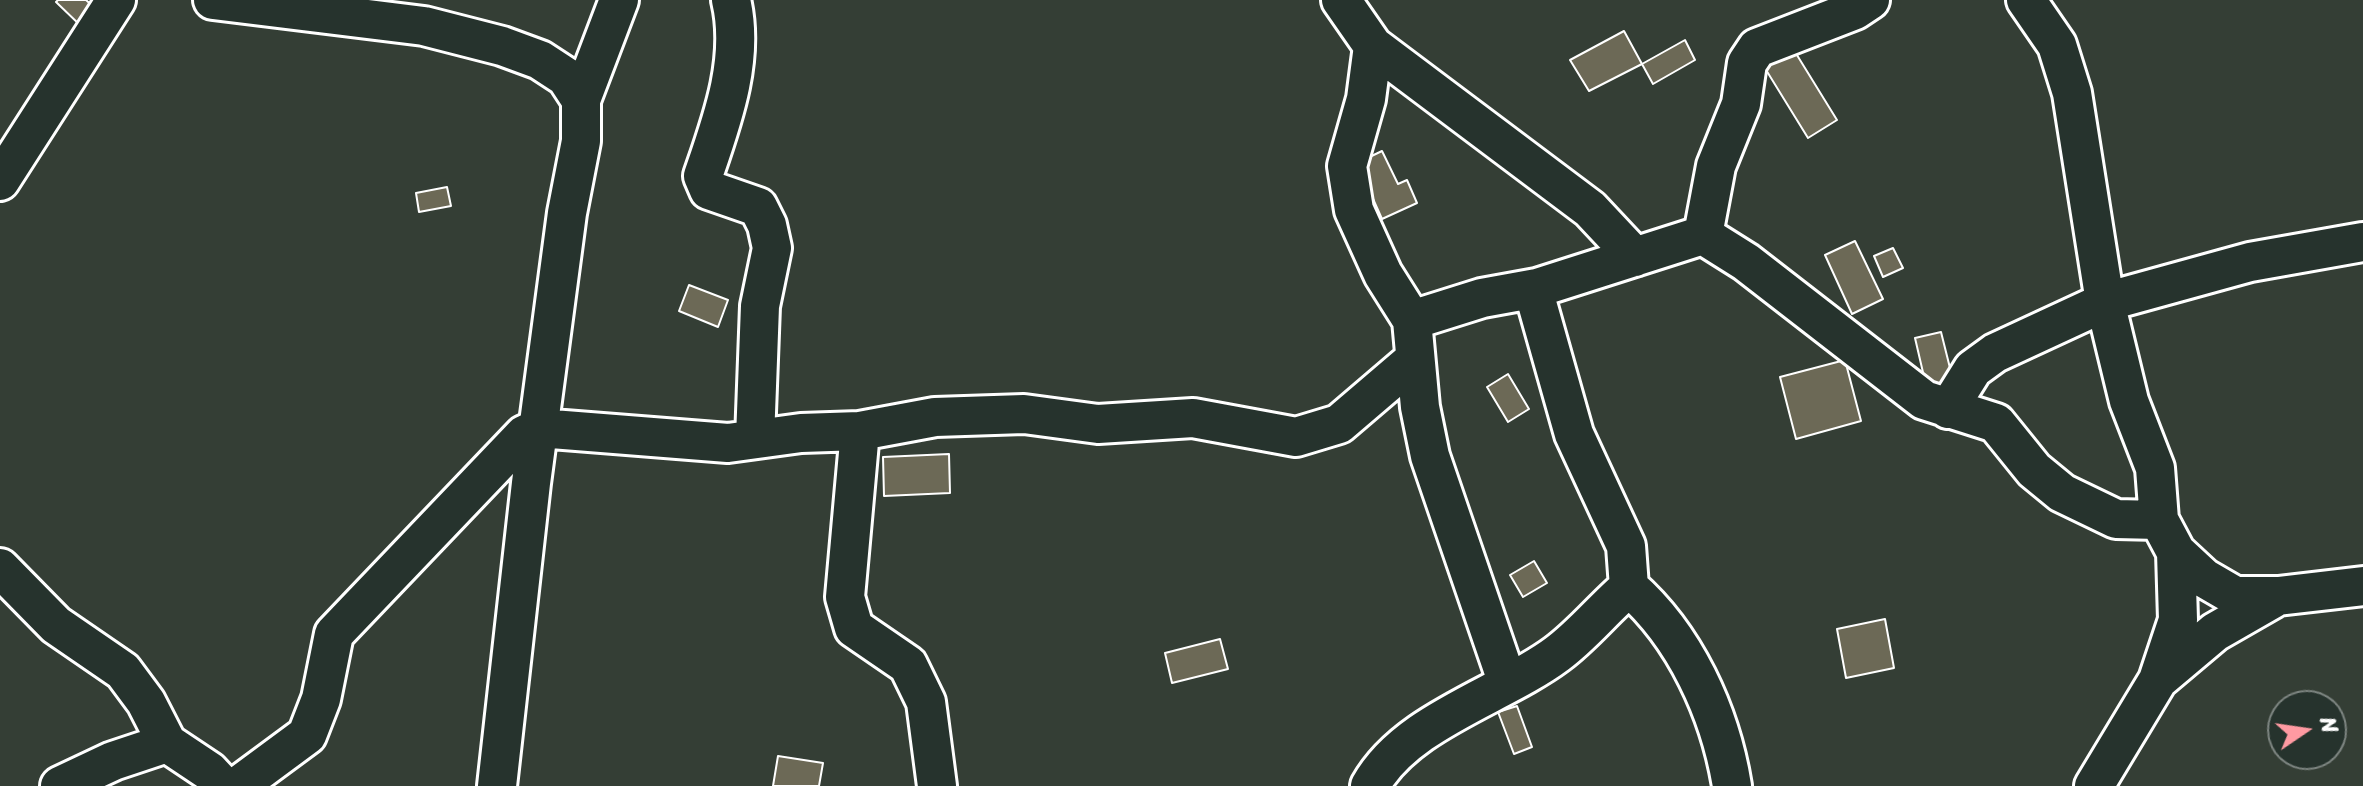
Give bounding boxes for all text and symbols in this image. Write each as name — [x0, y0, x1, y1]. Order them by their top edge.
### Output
north arrow — [2267, 690, 2347, 770]
text: N — [2308, 713, 2350, 737]

